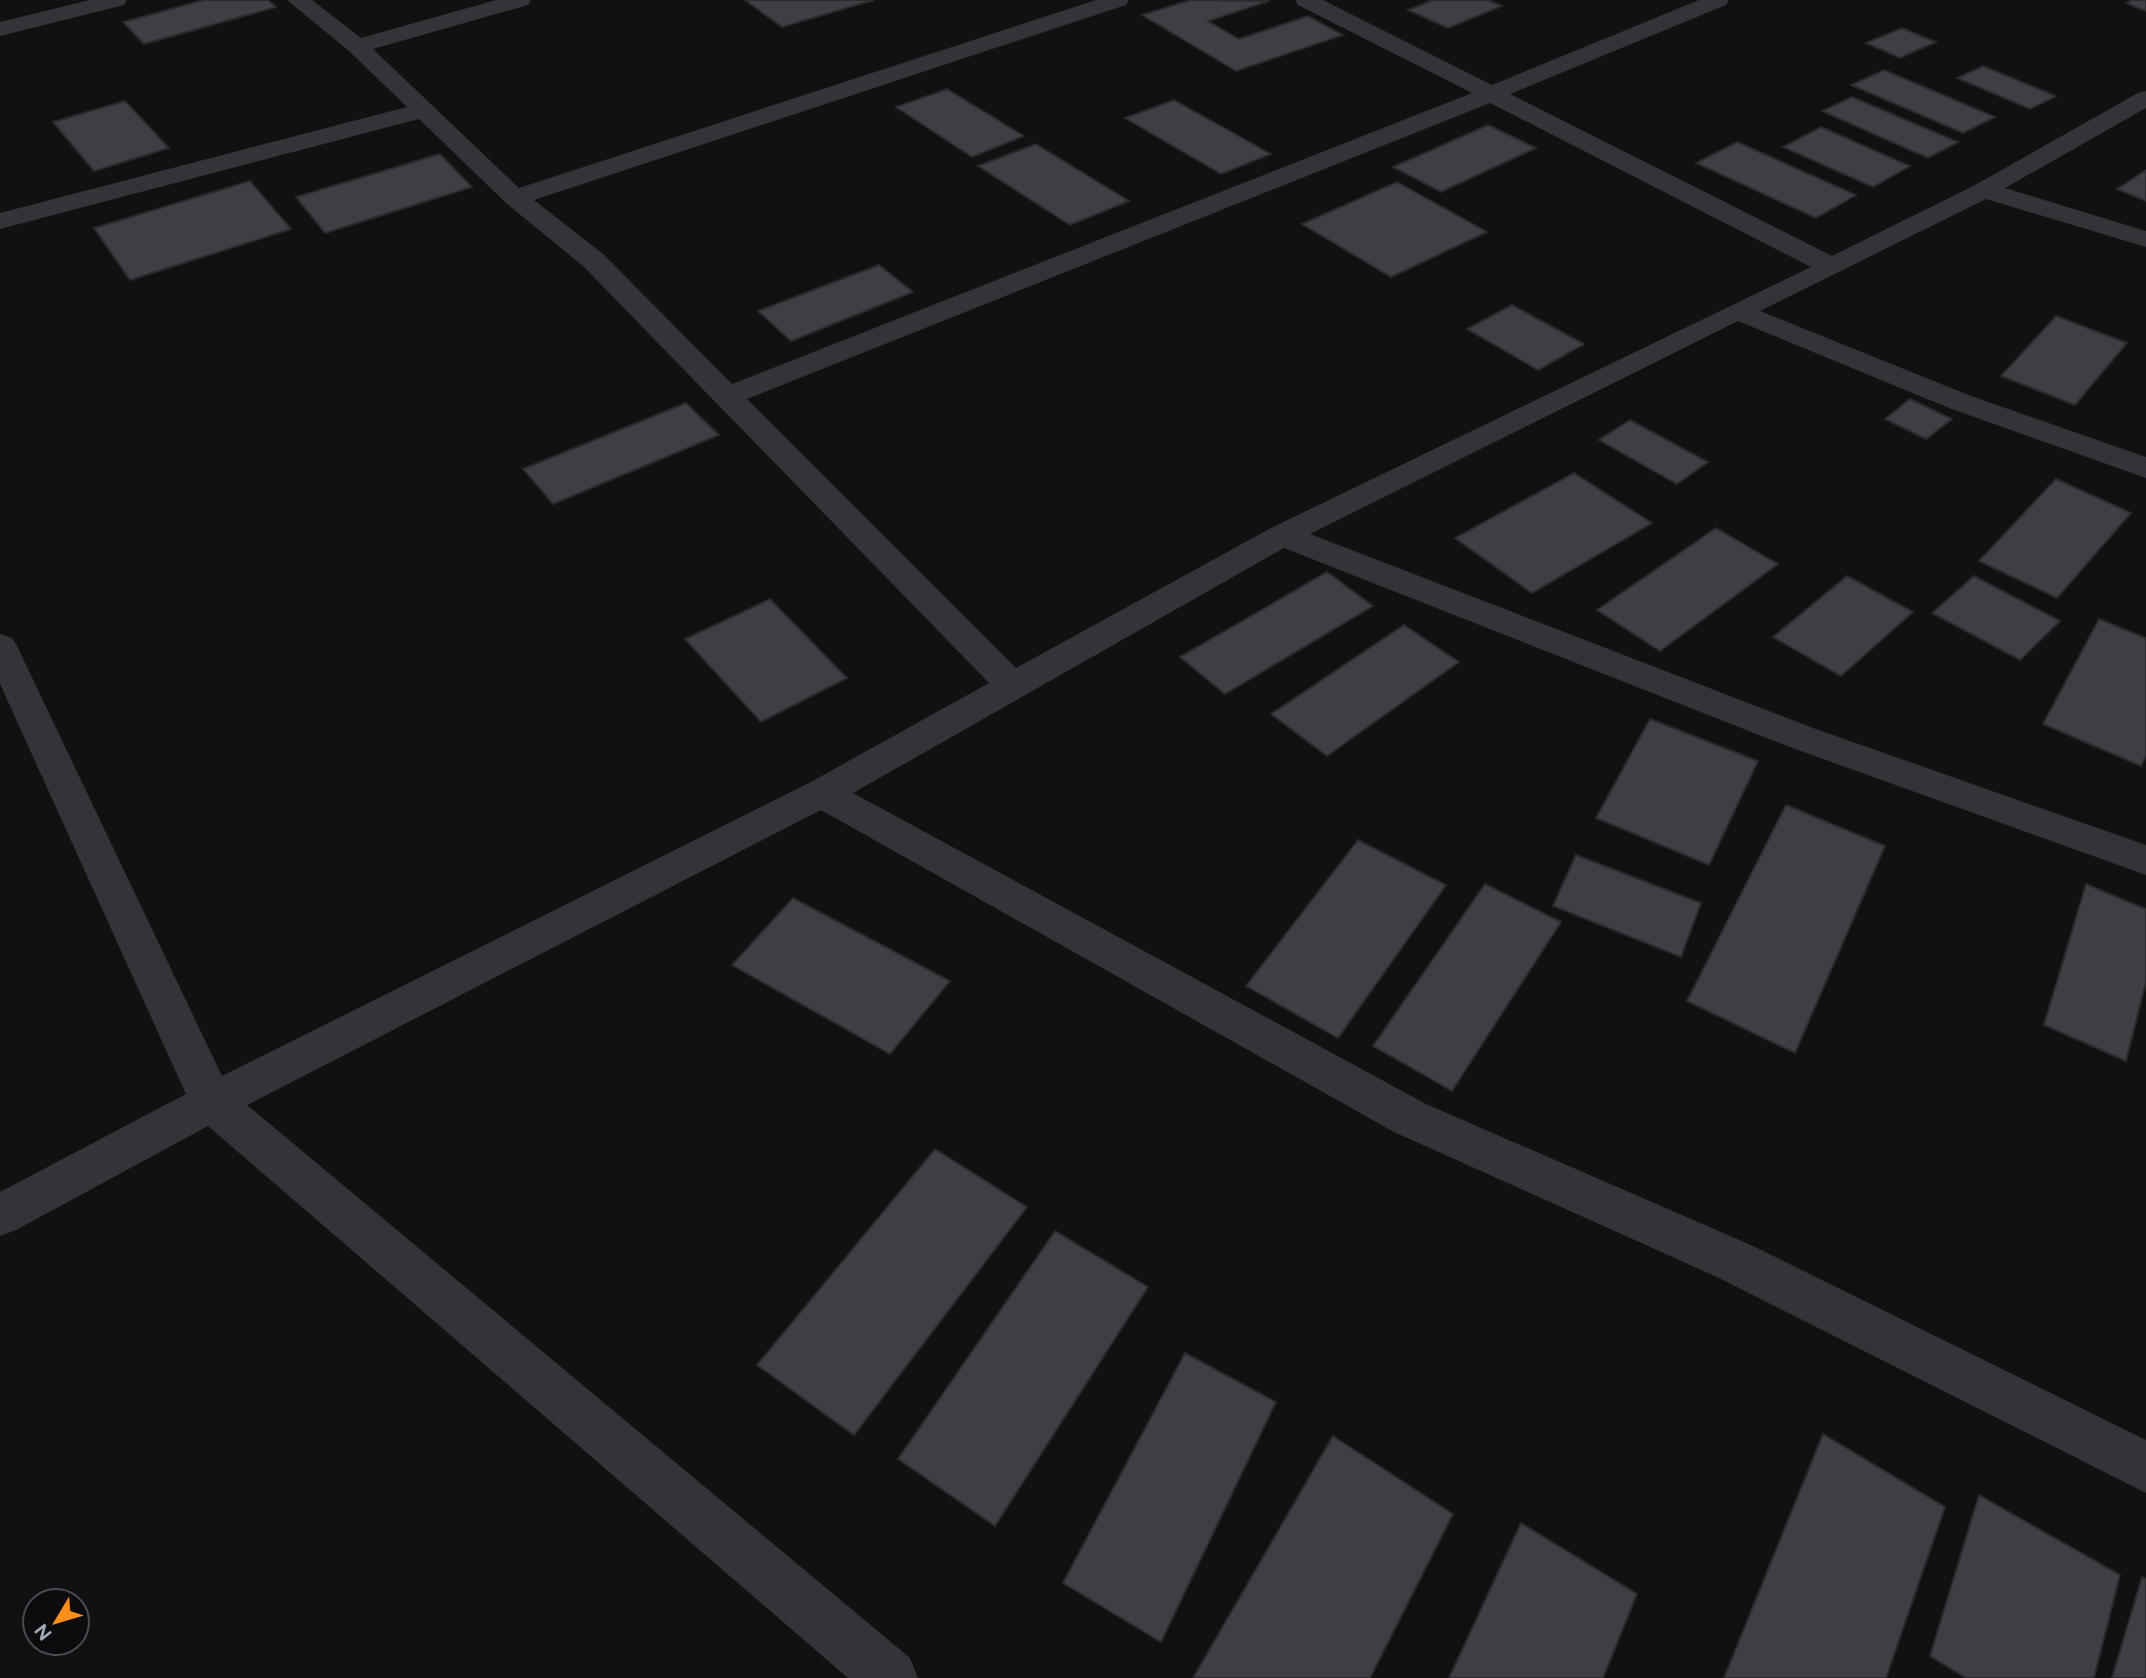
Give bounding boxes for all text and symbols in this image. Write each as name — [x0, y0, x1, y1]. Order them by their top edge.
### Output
north arrow — [21, 1587, 91, 1657]
text: N — [29, 1619, 57, 1645]

